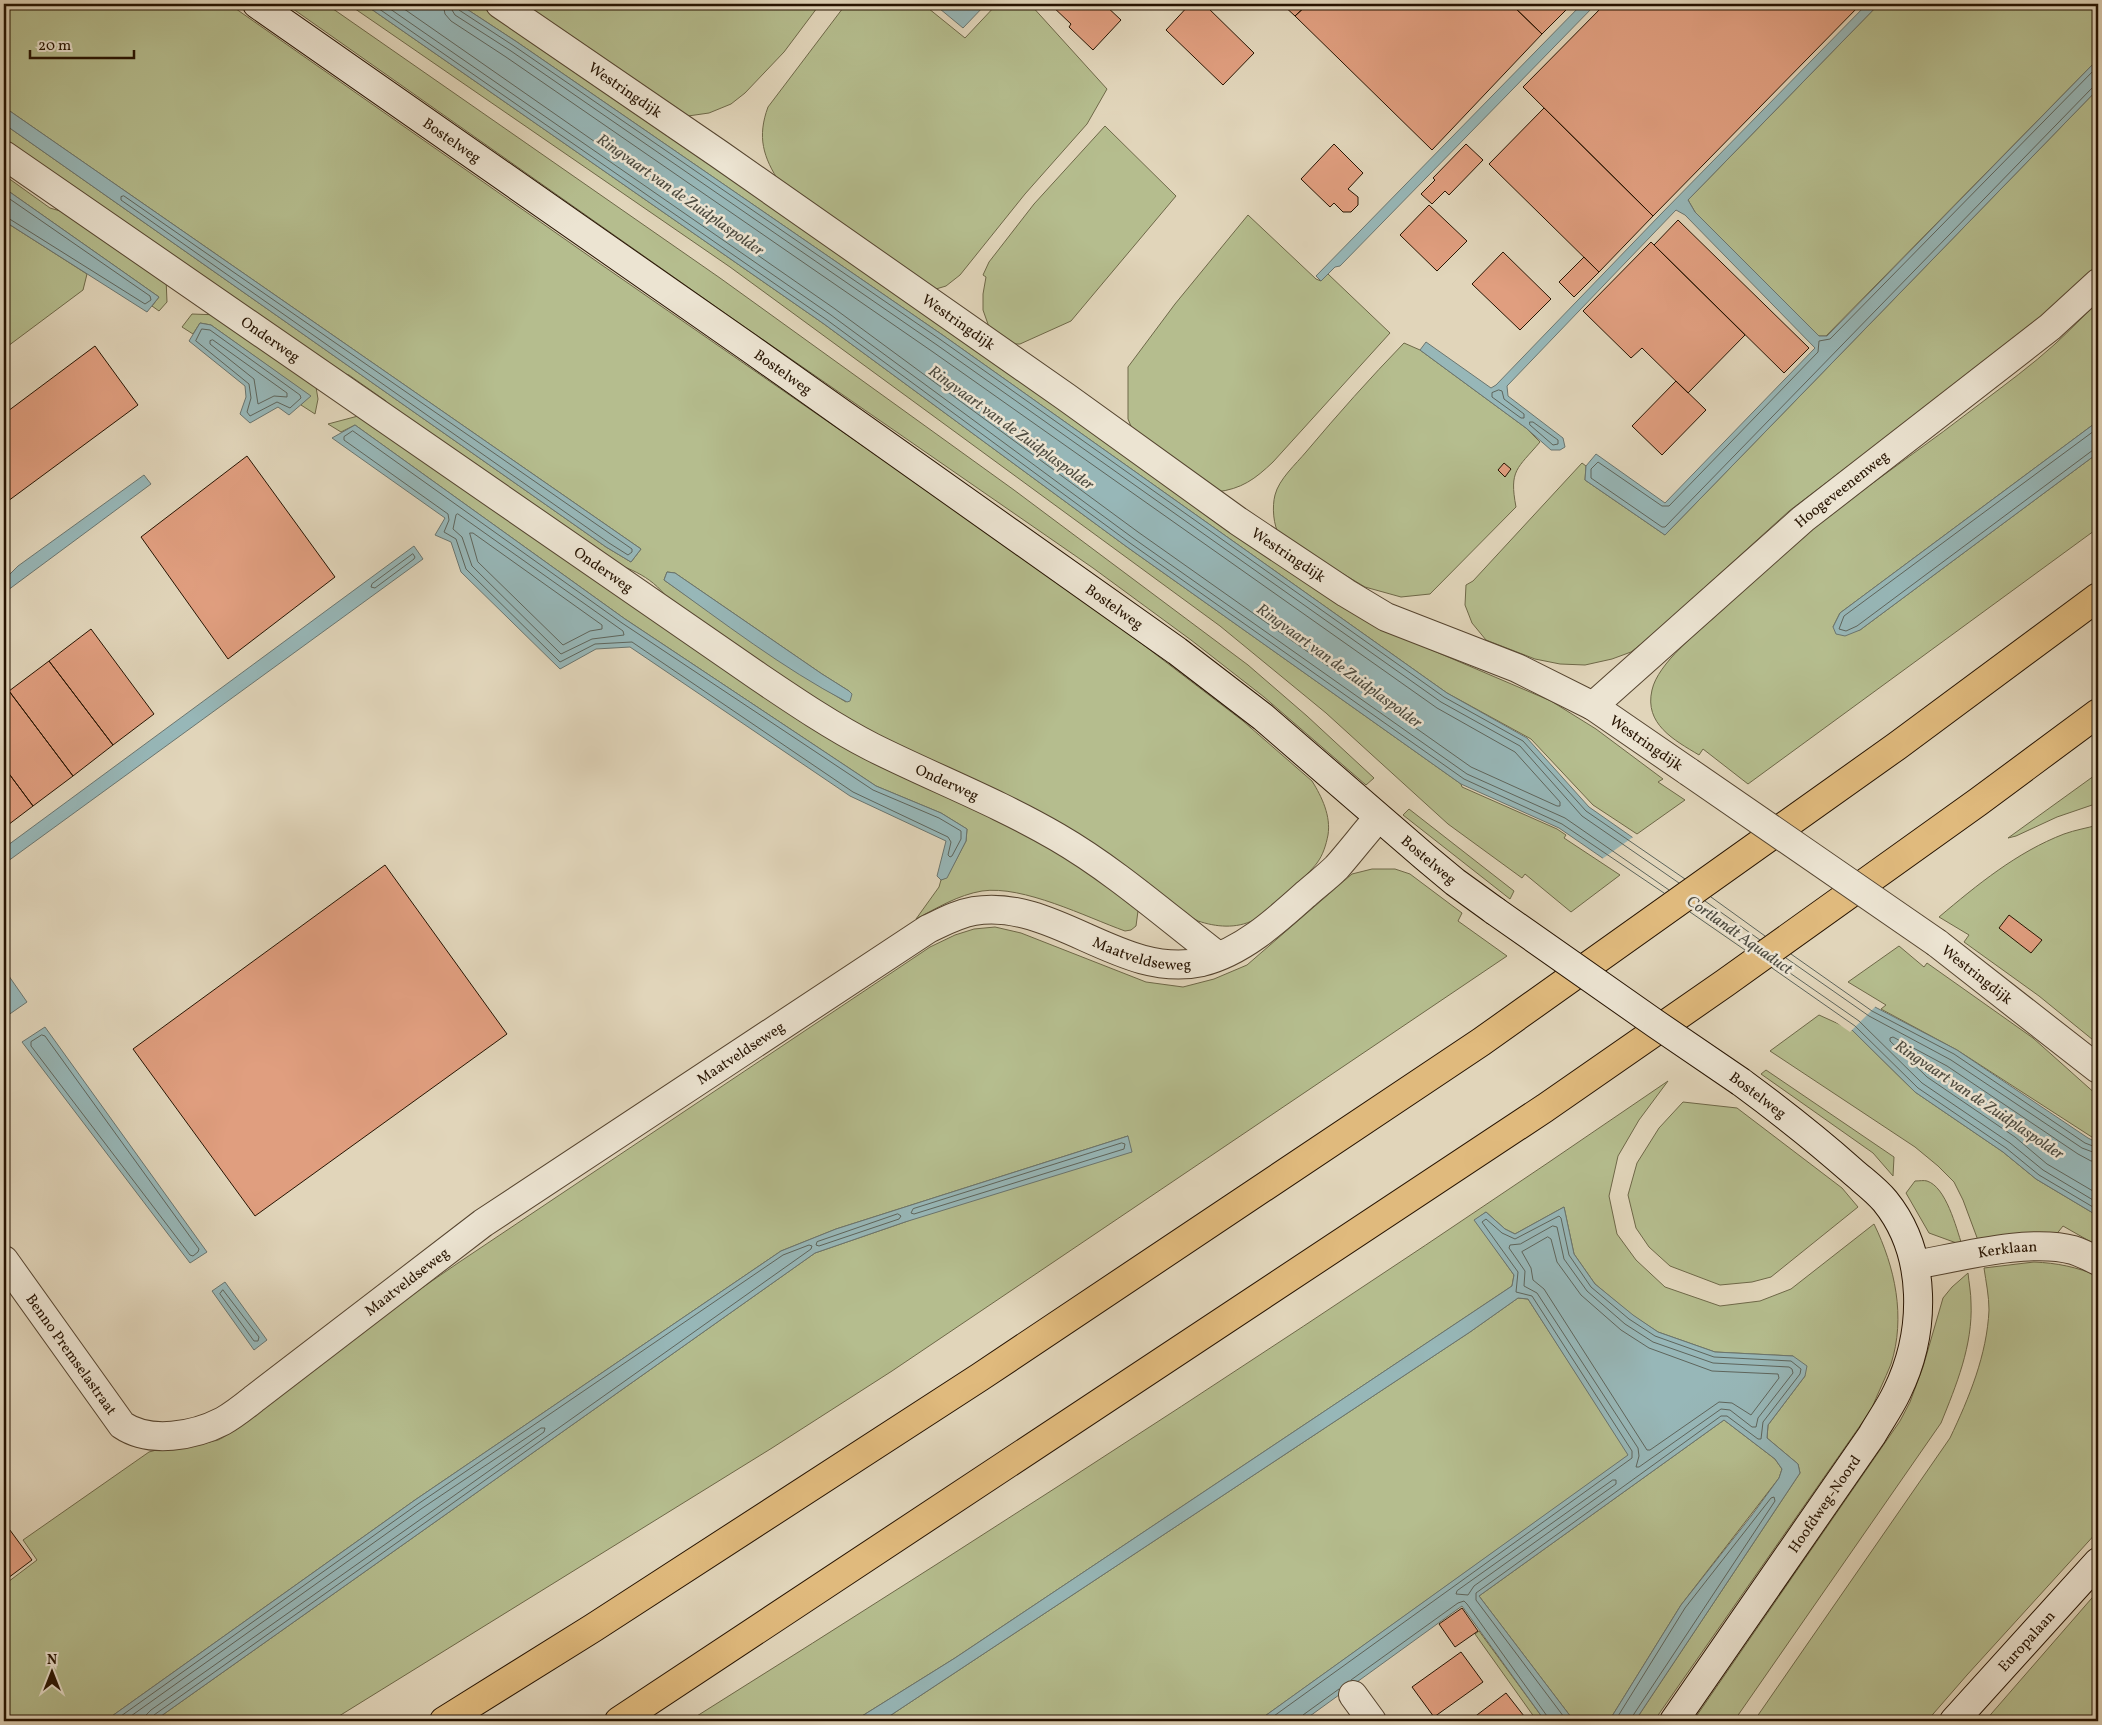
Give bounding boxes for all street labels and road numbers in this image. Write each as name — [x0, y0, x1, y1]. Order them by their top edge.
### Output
street label: Westringdijk — [583, 58, 666, 124]
street label: Bostelweg — [418, 114, 485, 169]
street label: Westringdijk — [917, 290, 999, 356]
street label: Onderweg — [236, 312, 304, 369]
street label: Bostelweg — [749, 345, 816, 401]
street label: Hoogeveenenweg — [1791, 447, 1894, 534]
street label: Westringdijk — [1246, 524, 1329, 588]
street label: Onderweg — [569, 543, 637, 599]
street label: Bostelweg — [1080, 580, 1147, 636]
street label: Westringdijk — [1604, 711, 1687, 777]
street label: Onderweg — [911, 760, 982, 808]
street label: Bostelweg — [1395, 831, 1460, 891]
street label: Maatveldseweg — [1089, 933, 1192, 977]
street label: Westringdijk — [1936, 941, 2016, 1010]
street label: Maatveldseweg — [693, 1017, 790, 1091]
street label: Bostelweg — [1724, 1068, 1790, 1125]
street label: Kerklaan — [1976, 1237, 2038, 1265]
street label: Maatveldseweg — [361, 1243, 455, 1322]
street label: Benno Premselastraat — [20, 1290, 121, 1420]
street label: Hoofdweg-Noord — [1784, 1452, 1867, 1558]
street label: Europalaan — [1994, 1607, 2061, 1677]

